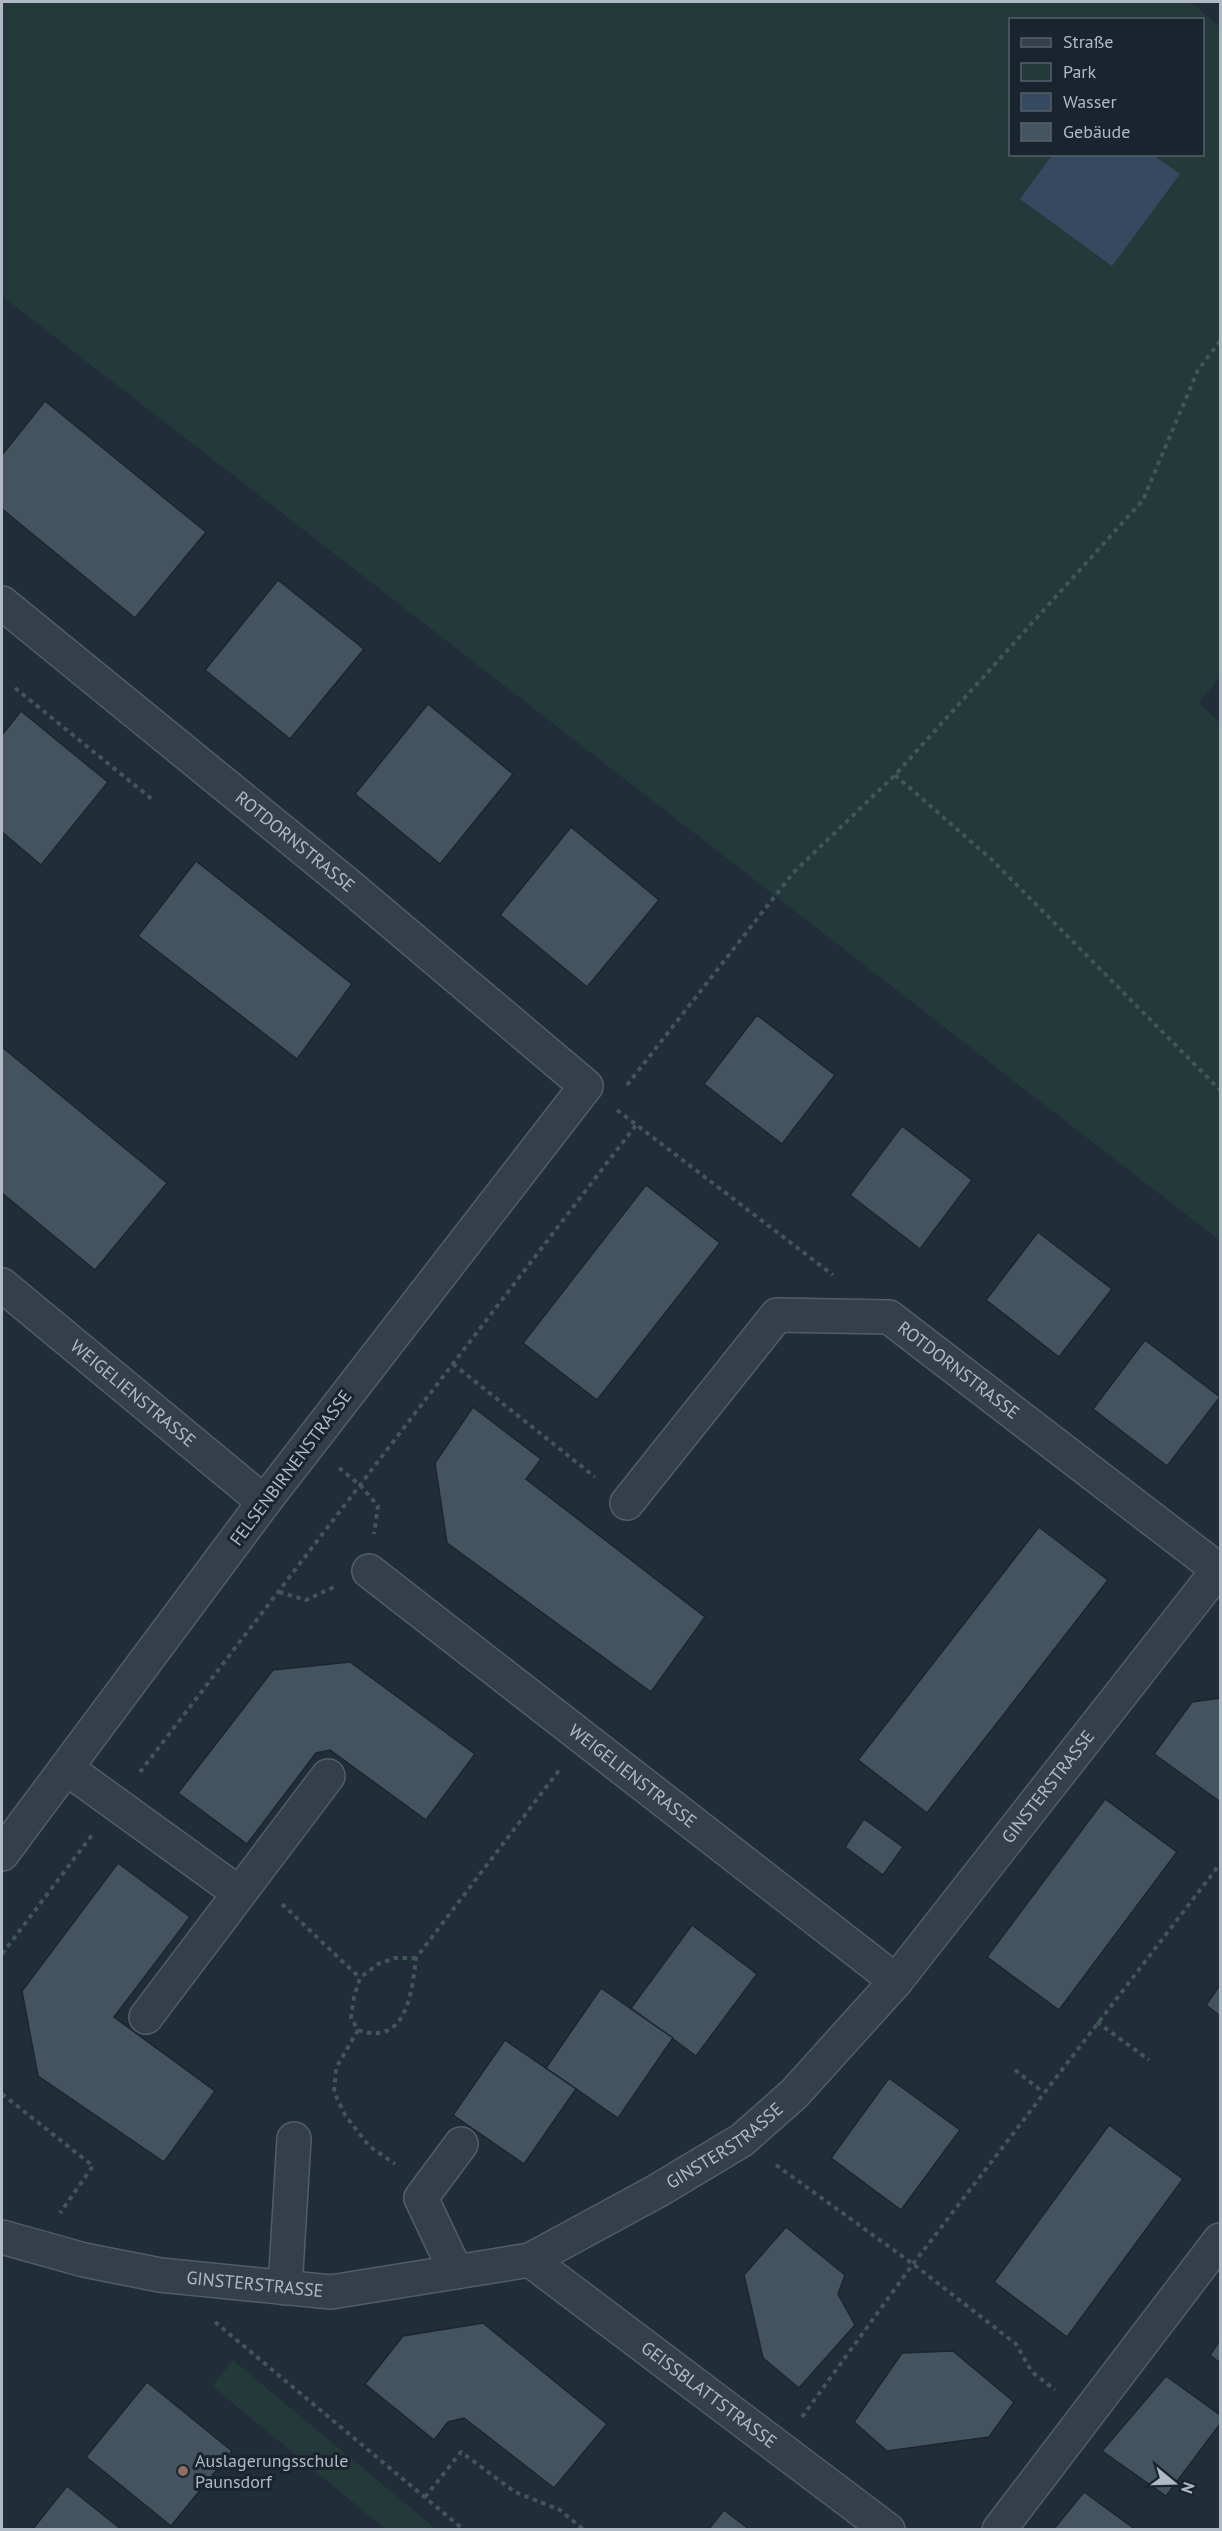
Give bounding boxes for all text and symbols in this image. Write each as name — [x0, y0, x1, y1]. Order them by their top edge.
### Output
legend — [1009, 18, 1204, 156]
text: Straße — [1063, 30, 1114, 53]
text: Park — [1063, 60, 1096, 83]
text: Wasser — [1063, 90, 1117, 113]
text: Gebäude — [1063, 120, 1130, 143]
street label: ROTDORNSTRASSE — [231, 786, 360, 897]
street label: ROTDORNSTRASSE — [893, 1316, 1024, 1424]
street label: WEIGELIENSTRASSE — [66, 1334, 201, 1452]
street label: FELSENBIRNENSTRASSE — [225, 1385, 357, 1550]
street label: WEIGELIENSTRASSE — [564, 1719, 702, 1833]
street label: GINSTERSTRASSE — [996, 1725, 1099, 1848]
street label: GINSTERSTRASSE — [662, 2097, 788, 2194]
street label: GINSTERSTRASSE — [185, 2266, 324, 2302]
street label: GEISSBLATTSTRASSE — [637, 2336, 781, 2453]
place label: Auslagerungsschule Paunsdorf — [195, 2449, 348, 2493]
north arrow — [1144, 2453, 1204, 2513]
marker: Auslagerungsschule Paunsdorf — [176, 2464, 190, 2478]
text: N — [1177, 2480, 1199, 2496]

